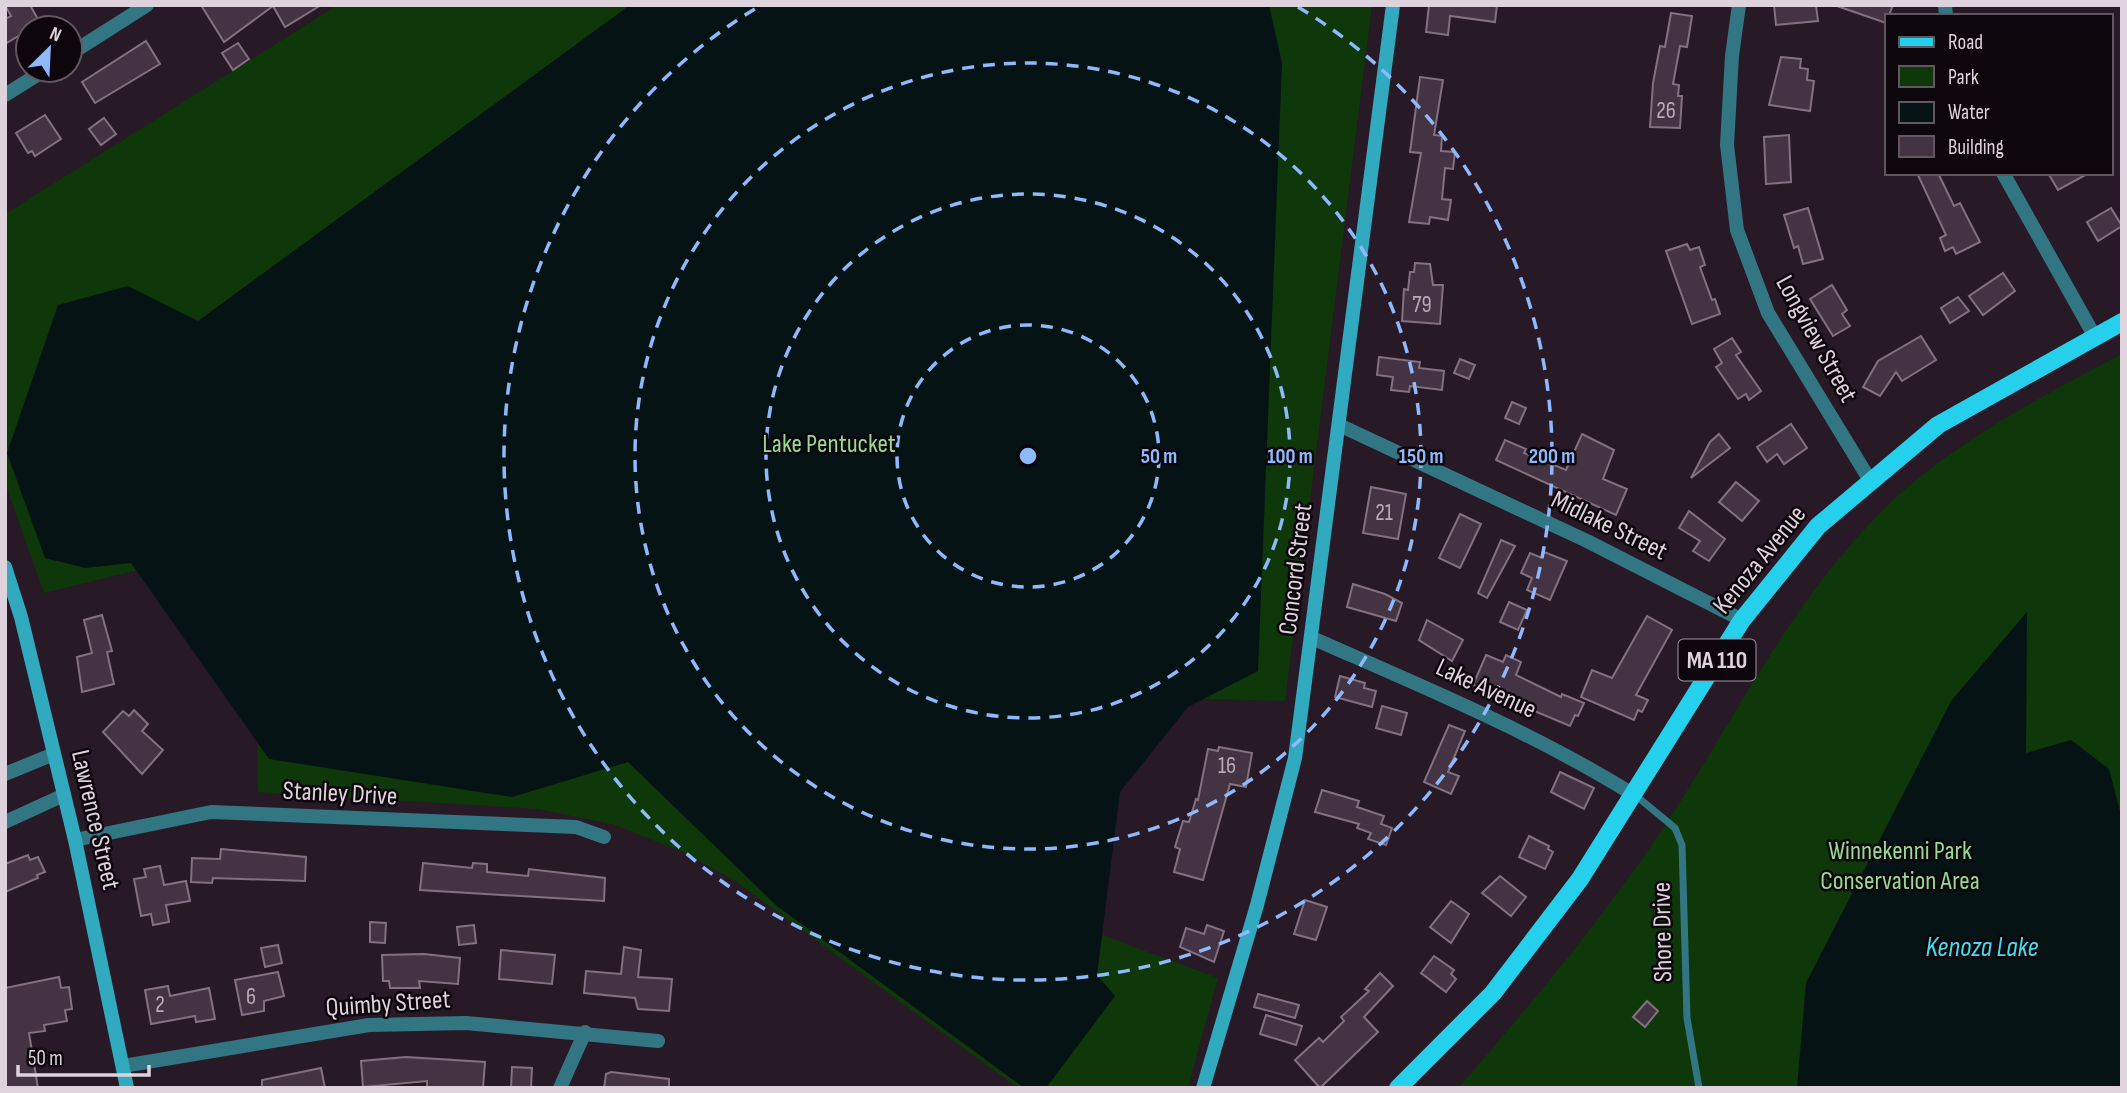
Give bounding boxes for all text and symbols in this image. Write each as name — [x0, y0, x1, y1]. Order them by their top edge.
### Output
north arrow — [14, 14, 84, 84]
legend — [1885, 14, 2113, 175]
text: N — [46, 22, 65, 47]
text: Road — [1948, 30, 1983, 55]
text: Park — [1948, 65, 1979, 90]
house number: 26 — [1656, 97, 1676, 125]
text: Water — [1948, 100, 1990, 125]
text: Building — [1948, 135, 2004, 160]
street label: Longview Street — [1768, 270, 1864, 408]
house number: 79 — [1412, 291, 1432, 319]
park label: Lake Pentucket — [762, 429, 896, 460]
centre of rings — [1016, 444, 1040, 468]
text: 50 m — [1141, 444, 1177, 469]
text: 100 m — [1267, 444, 1313, 469]
text: 150 m — [1399, 444, 1443, 469]
text: 200 m — [1529, 444, 1575, 469]
street label: Midlake Street — [1546, 485, 1672, 567]
house number: 21 — [1375, 499, 1393, 527]
street label: Kenoza Avenue — [1707, 500, 1813, 620]
street label: Concord Street — [1273, 501, 1319, 637]
road number: MA 110 — [1678, 640, 1756, 680]
street label: Lake Avenue — [1431, 652, 1541, 726]
street label: Lawrence Street — [64, 747, 126, 893]
house number: 16 — [1218, 752, 1236, 780]
street label: Stanley Drive — [282, 776, 398, 812]
park label: Winnekenni Park Conservation Area — [1820, 836, 1980, 897]
street label: Shore Drive — [1647, 882, 1679, 982]
water label: Kenoza Lake — [1925, 931, 2039, 964]
house number: 6 — [246, 983, 256, 1011]
street label: Quimby Street — [325, 984, 451, 1024]
house number: 2 — [155, 991, 165, 1019]
scale bar — [18, 1034, 149, 1078]
text: 50 m — [28, 1046, 63, 1071]

